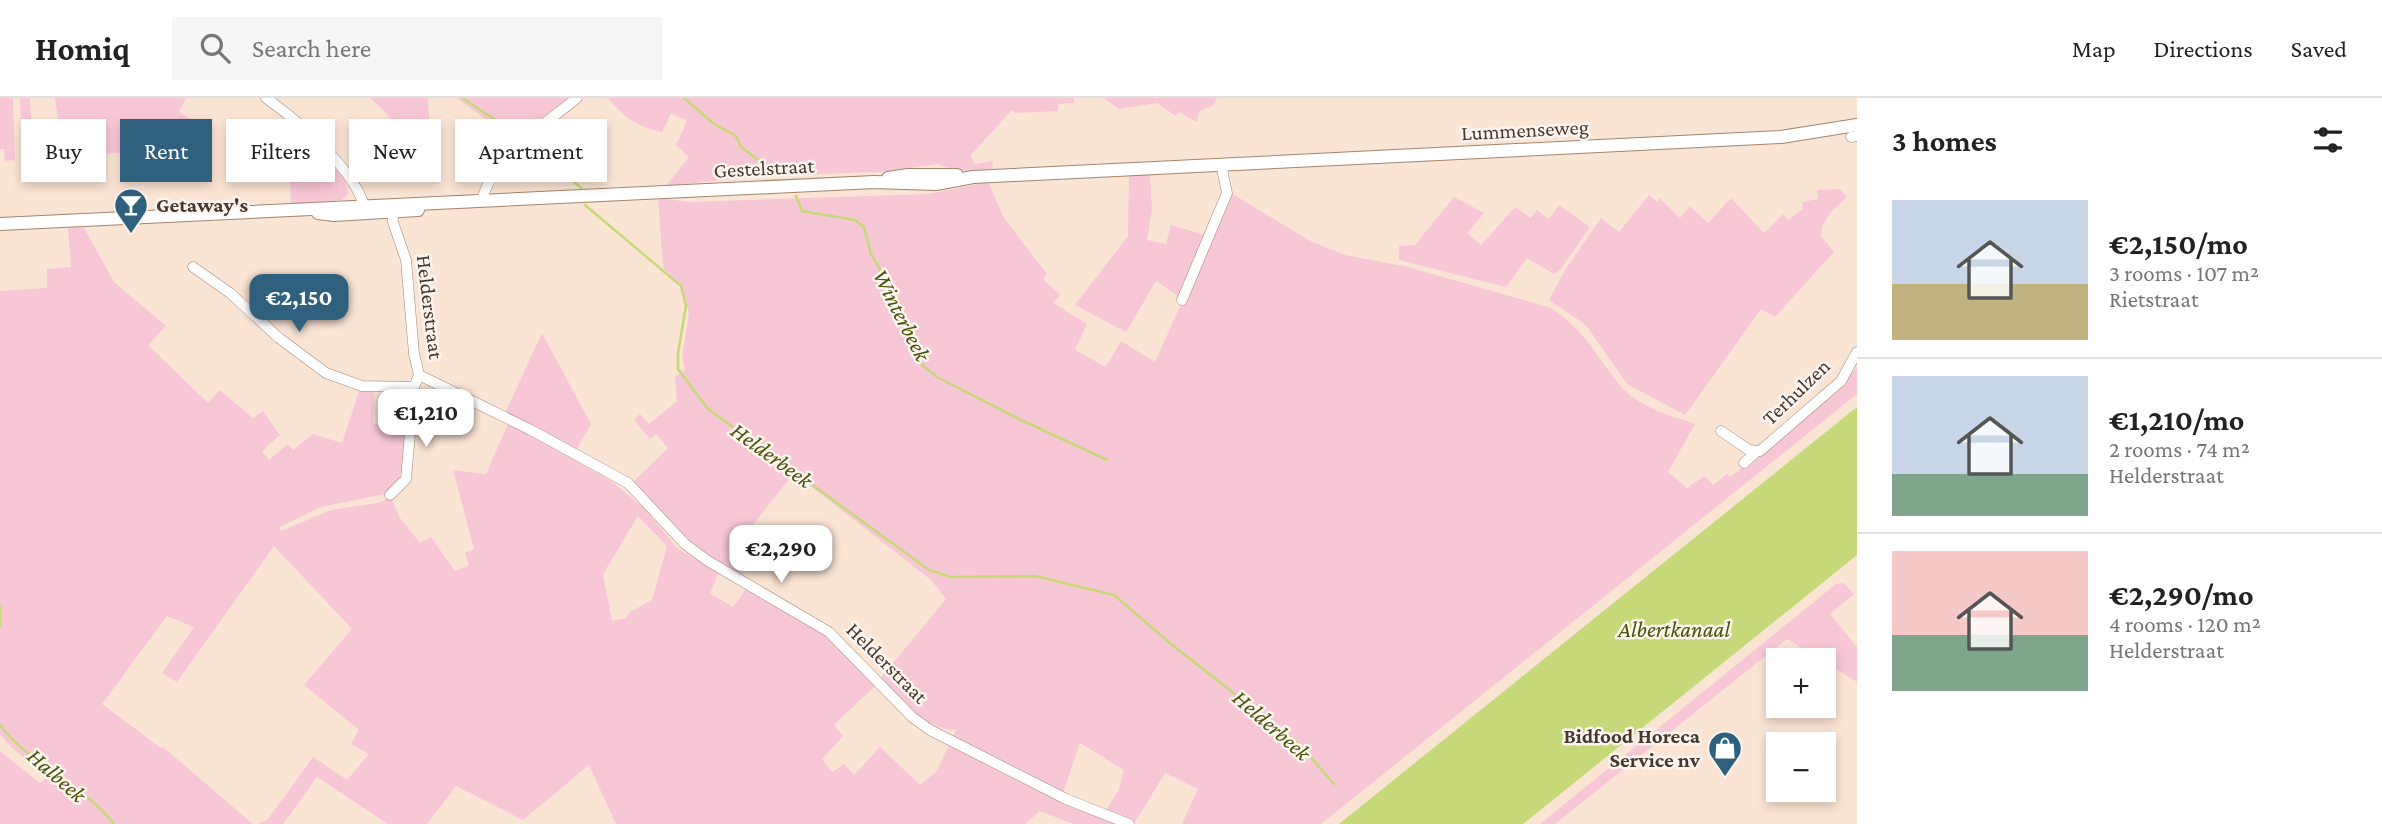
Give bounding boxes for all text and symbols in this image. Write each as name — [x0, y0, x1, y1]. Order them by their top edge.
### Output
search box — [172, 17, 662, 80]
icon: search — [196, 29, 234, 67]
text: Homiq — [35, 30, 130, 67]
text: Search here — [252, 34, 371, 63]
text: Map — [2072, 35, 2116, 62]
text: Directions — [2154, 35, 2253, 62]
text: Saved — [2291, 35, 2347, 62]
street label: Lummenseweg — [1461, 115, 1589, 145]
chip: Buy — [21, 119, 106, 182]
chip: Rent — [120, 119, 212, 182]
chip: Filters — [226, 119, 335, 182]
chip: New — [349, 119, 441, 182]
chip: Apartment — [455, 119, 607, 182]
icon: filters — [2309, 121, 2347, 159]
text: 3 homes — [1892, 124, 1997, 157]
street label: Gestelstraat — [713, 153, 816, 183]
bar icon: Getaway's — [112, 186, 150, 235]
place label: Getaway's — [156, 193, 249, 217]
text: €2,150/mo — [2109, 227, 2248, 260]
icon: home — [1948, 228, 2032, 312]
street label: Helderstraat — [412, 254, 448, 361]
text: 3 rooms · 107 m² — [2109, 260, 2259, 286]
water label: Winterbeek — [868, 265, 937, 366]
pin: €2,150 — [242, 274, 356, 334]
text: €2,150 — [265, 284, 333, 310]
text: Rietstraat — [2109, 286, 2199, 312]
street label: Terhulzen — [1757, 354, 1835, 430]
pin: €1,210 — [369, 390, 483, 449]
text: €1,210 — [394, 399, 458, 425]
text: €1,210/mo — [2109, 403, 2244, 436]
icon: home — [1948, 404, 2032, 488]
water label: Helderbeek — [726, 417, 819, 494]
text: 2 rooms · 74 m² — [2109, 436, 2250, 462]
text: Helderstraat — [2109, 462, 2224, 488]
pin: €2,290 — [724, 526, 838, 585]
text: €2,290 — [745, 535, 817, 561]
text: €2,290/mo — [2109, 578, 2254, 611]
icon: home — [1948, 579, 2032, 663]
text: 4 rooms · 120 m² — [2109, 611, 2261, 637]
water label: Albertkanaal — [1617, 616, 1730, 642]
street label: Helderstraat — [841, 617, 933, 709]
text: Helderstraat — [2109, 637, 2224, 663]
map controls — [1766, 648, 1836, 802]
button: + — [1766, 648, 1836, 718]
water label: Helderbeek — [1228, 684, 1317, 766]
place label: Bidfood Horeca Service nv — [1563, 724, 1701, 772]
shop icon: Bidfood Horeca Service nv — [1706, 729, 1744, 778]
button: − — [1766, 732, 1836, 802]
water label: Halbeek — [22, 742, 92, 808]

